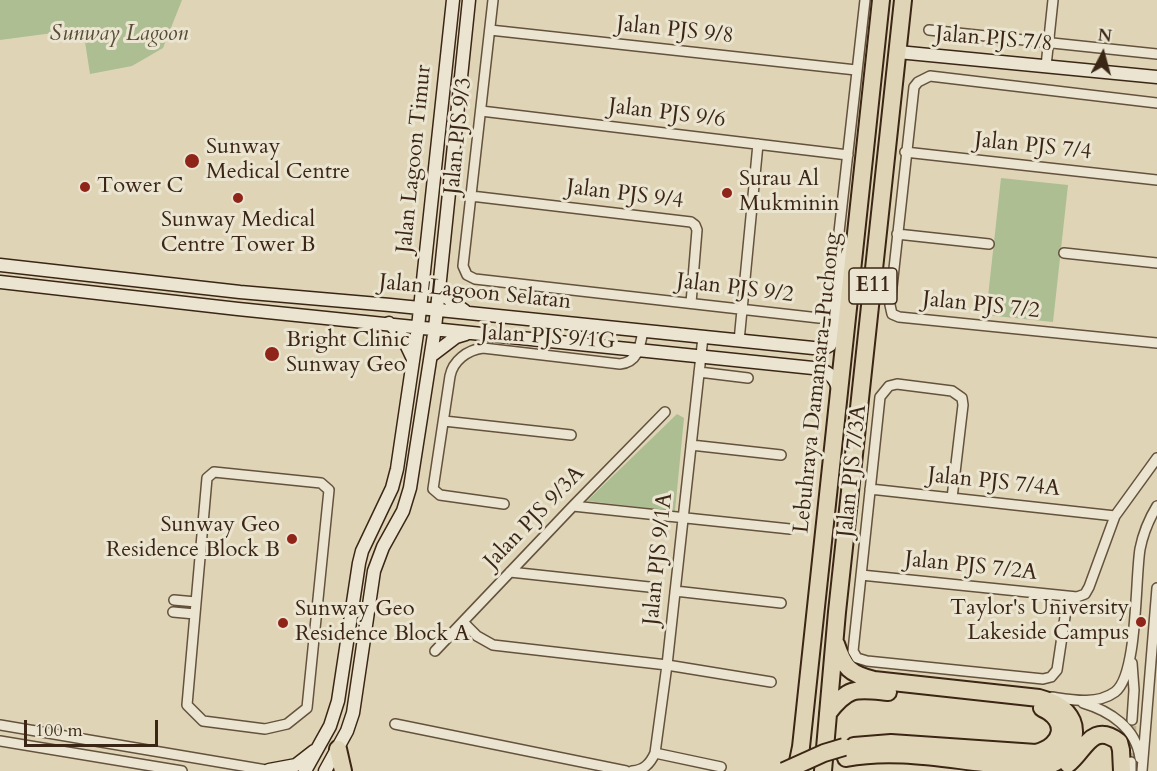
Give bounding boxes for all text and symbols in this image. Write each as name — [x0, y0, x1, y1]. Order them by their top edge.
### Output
street label: Jalan PJS 9/8 — [615, 12, 735, 50]
park label: Sunway Lagoon — [50, 22, 188, 48]
street label: Jalan PJS 7/8 — [934, 22, 1054, 58]
north arrow — [1073, 24, 1133, 84]
text: N — [1097, 24, 1113, 48]
street label: Jalan Lagoon Timur — [392, 64, 438, 254]
street label: Jalan PJS 9/3 — [440, 76, 478, 196]
street label: Jalan PJS 9/6 — [607, 94, 727, 134]
street label: Jalan PJS 7/4 — [973, 128, 1093, 166]
place label: Sunway Medical Centre — [206, 135, 350, 186]
marker: Sunway Medical Centre — [183, 152, 201, 170]
place label: Surau Al Mukminin — [739, 167, 840, 218]
place label: Tower C — [97, 174, 183, 200]
street label: Jalan PJS 9/4 — [565, 175, 685, 215]
marker: Tower C — [78, 180, 92, 194]
marker: Surau Al Mukminin — [720, 186, 734, 200]
marker: Sunway Medical Centre Tower B — [231, 191, 245, 205]
place label: Sunway Medical Centre Tower B — [161, 208, 315, 260]
street label: Lebuhraya Damansara–Puchong — [789, 231, 847, 535]
road number: E11 — [849, 268, 897, 304]
street label: Jalan PJS 9/2 — [675, 269, 795, 309]
street label: Jalan Lagoon Selatan — [378, 270, 572, 316]
street label: Jalan PJS 7/2 — [921, 287, 1041, 325]
street label: Jalan PJS 9/1G — [480, 320, 616, 356]
place label: Bright Clinic Sunway Geo — [286, 328, 410, 380]
marker: Bright Clinic Sunway Geo — [263, 345, 281, 363]
street label: Jalan PJS 7/3A — [833, 403, 873, 539]
street label: Jalan PJS 9/3A — [479, 461, 591, 575]
street label: Jalan PJS 7/4A — [926, 463, 1062, 503]
street label: Jalan PJS 9/1A — [639, 491, 679, 627]
place label: Sunway Geo Residence Block B — [106, 513, 280, 564]
marker: Sunway Geo Residence Block B — [285, 532, 299, 546]
street label: Jalan PJS 7/2A — [903, 547, 1039, 587]
place label: Taylor's University Lakeside Campus — [950, 596, 1129, 648]
place label: Sunway Geo Residence Block A — [295, 597, 470, 648]
marker: Taylor's University Lakeside Campus — [1134, 615, 1148, 629]
marker: Sunway Geo Residence Block A — [276, 616, 290, 630]
scale bar — [27, 708, 160, 746]
text: 100 m — [35, 718, 83, 743]

